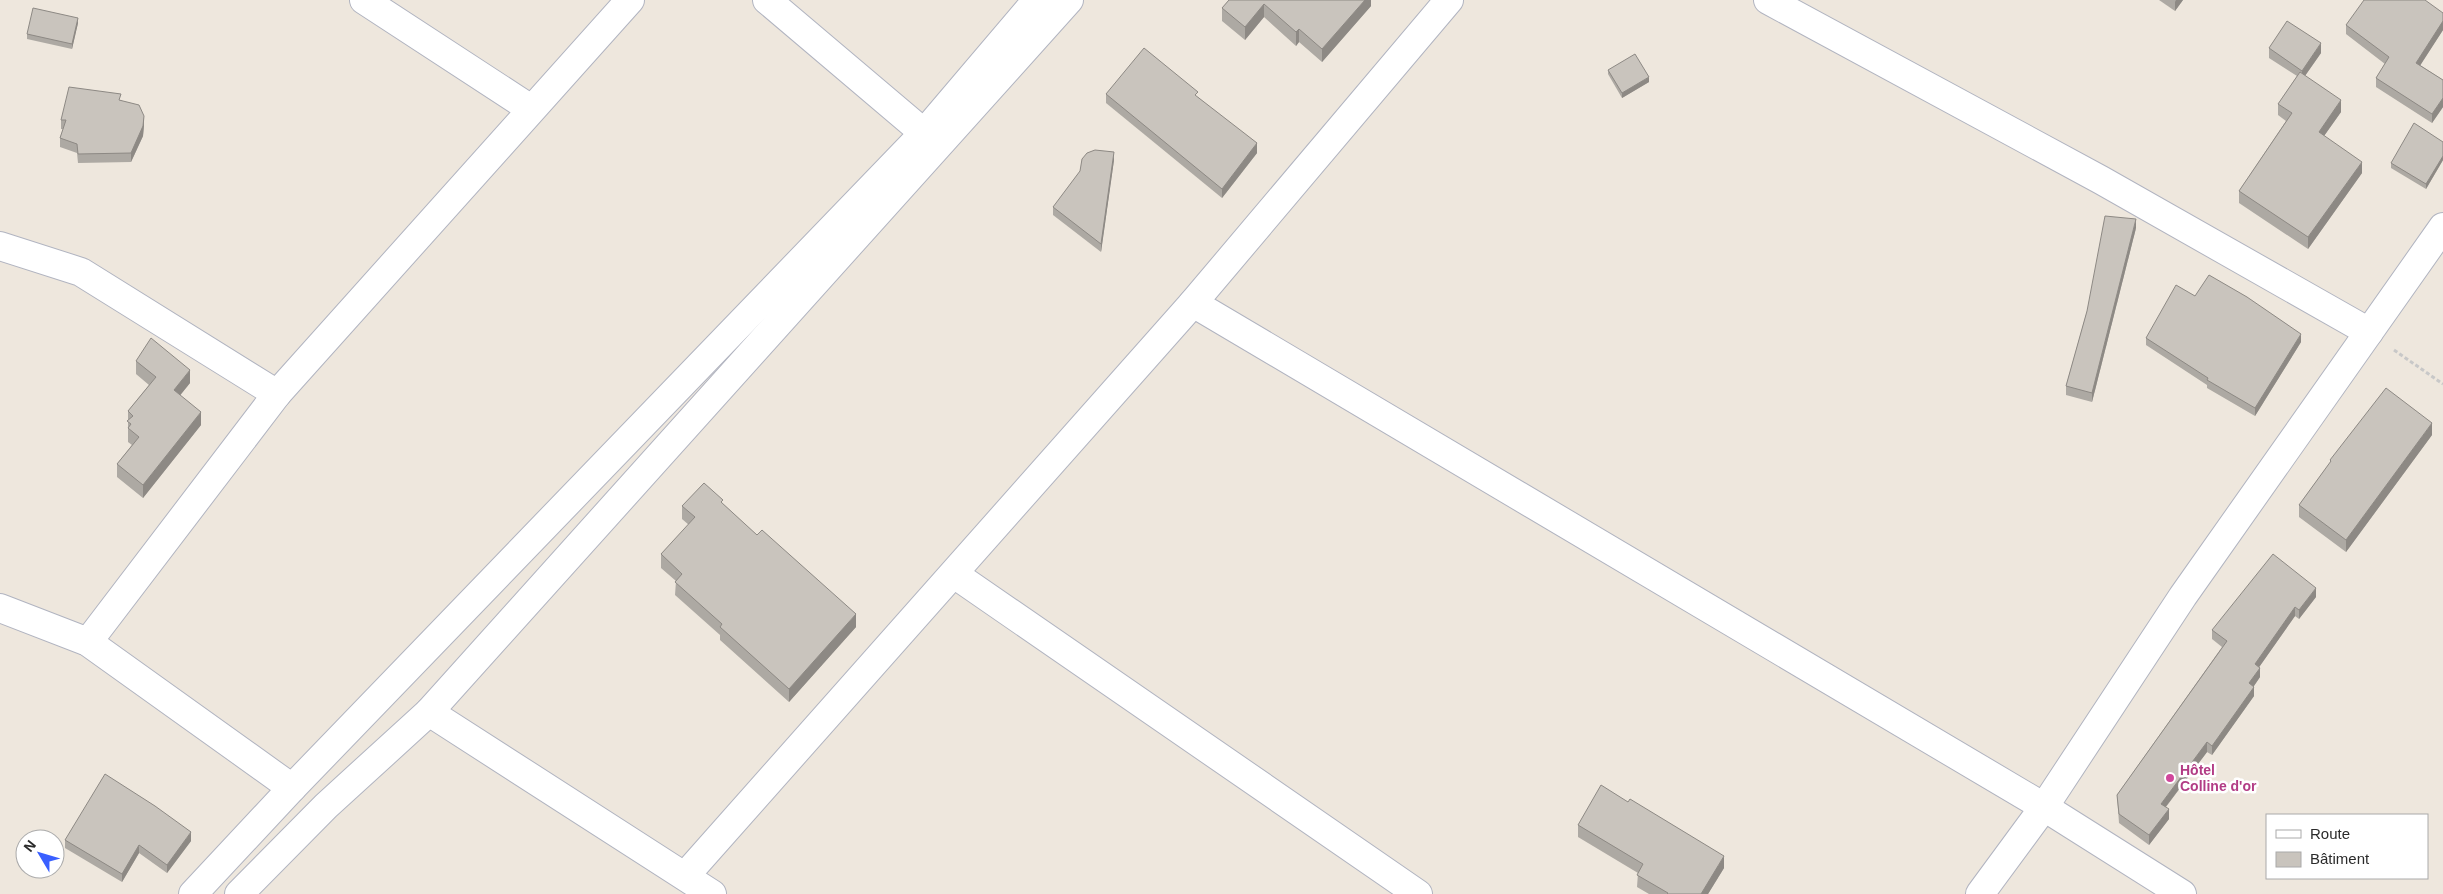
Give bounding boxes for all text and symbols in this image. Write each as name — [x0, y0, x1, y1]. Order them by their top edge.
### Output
place label: Hôtel Colline d'or — [2180, 762, 2257, 794]
marker: Hôtel Colline d'or — [2164, 772, 2176, 784]
legend — [2266, 814, 2428, 879]
text: Route — [2310, 825, 2350, 842]
north arrow — [15, 829, 65, 879]
text: N — [20, 837, 39, 855]
text: Bâtiment — [2310, 850, 2370, 867]

